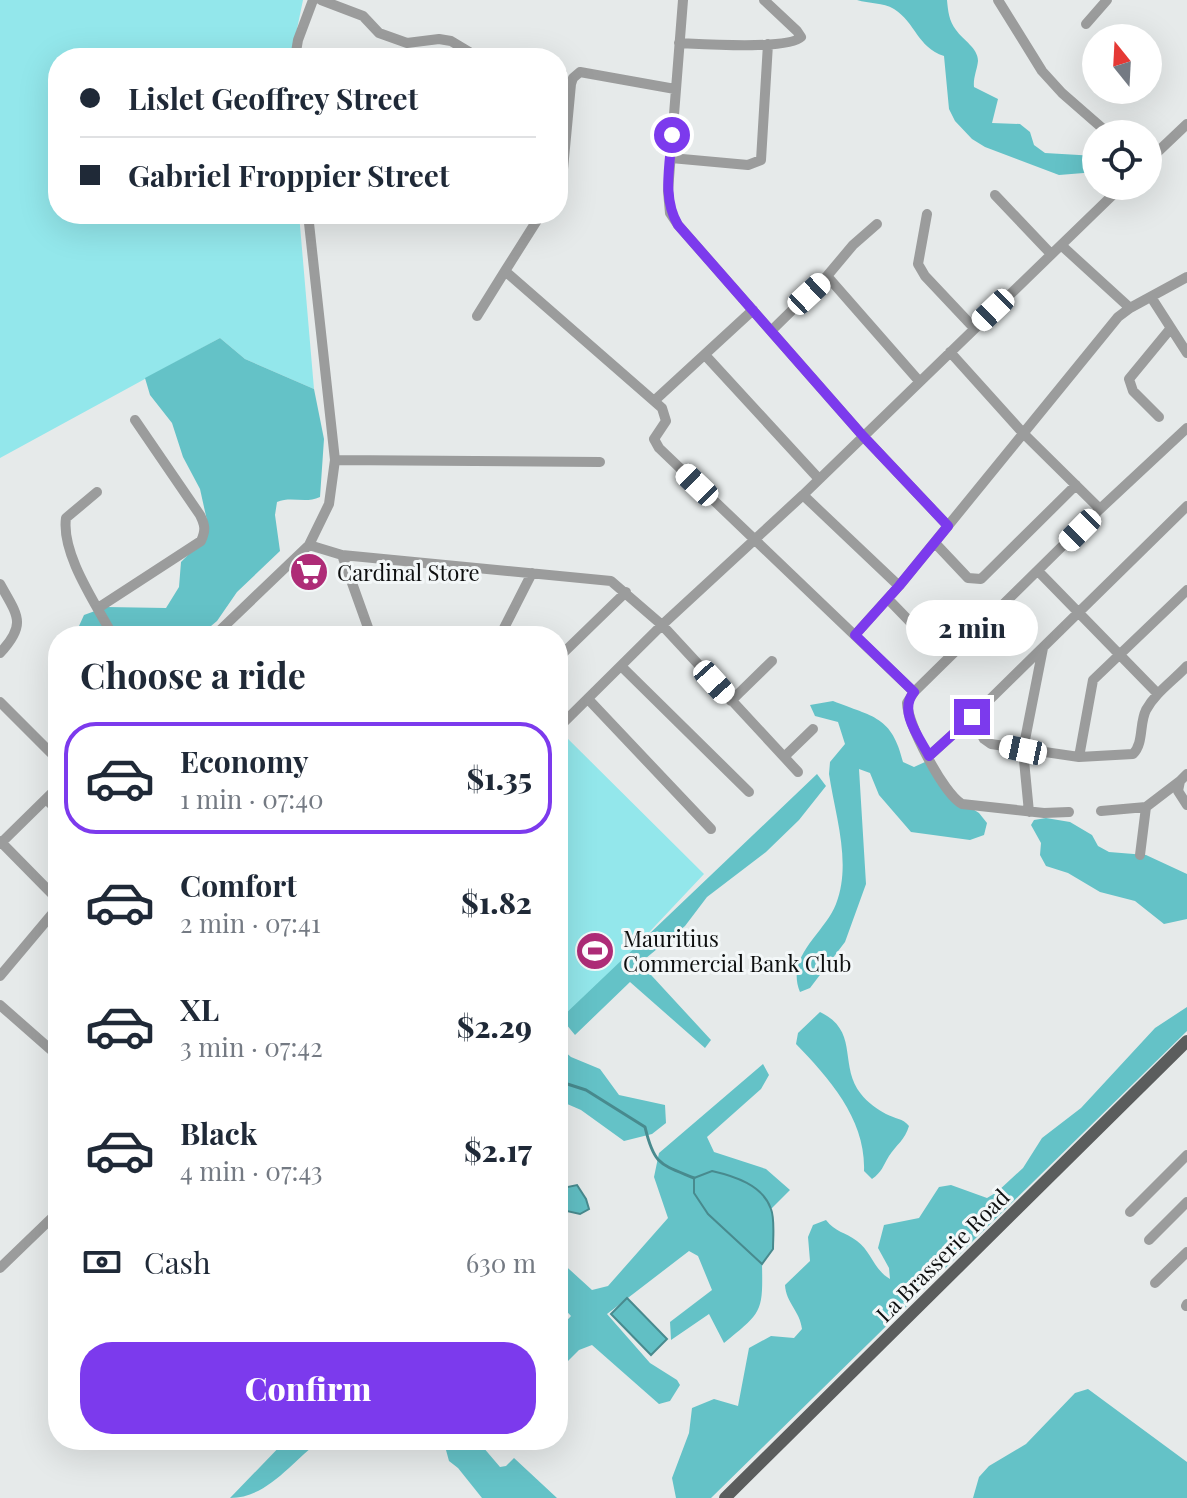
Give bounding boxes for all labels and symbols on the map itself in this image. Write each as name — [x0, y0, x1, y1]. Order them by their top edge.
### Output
north arrow — [1082, 24, 1162, 104]
route start — [654, 117, 690, 153]
car — [783, 269, 835, 319]
car — [967, 285, 1019, 335]
car — [671, 460, 723, 510]
car — [1055, 505, 1105, 555]
supermarket icon: Cardinal Store — [288, 551, 330, 593]
place label: Cardinal Store — [337, 557, 480, 587]
callout: 2 min — [906, 601, 1038, 657]
car — [689, 656, 739, 708]
route end — [954, 699, 990, 735]
car — [997, 733, 1049, 767]
place label: Mauritius Commercial Bank Club — [623, 923, 851, 978]
sports icon: Mauritius Commercial Bank Club — [574, 930, 616, 972]
street label: La Brasserie Road — [869, 1182, 1015, 1328]

